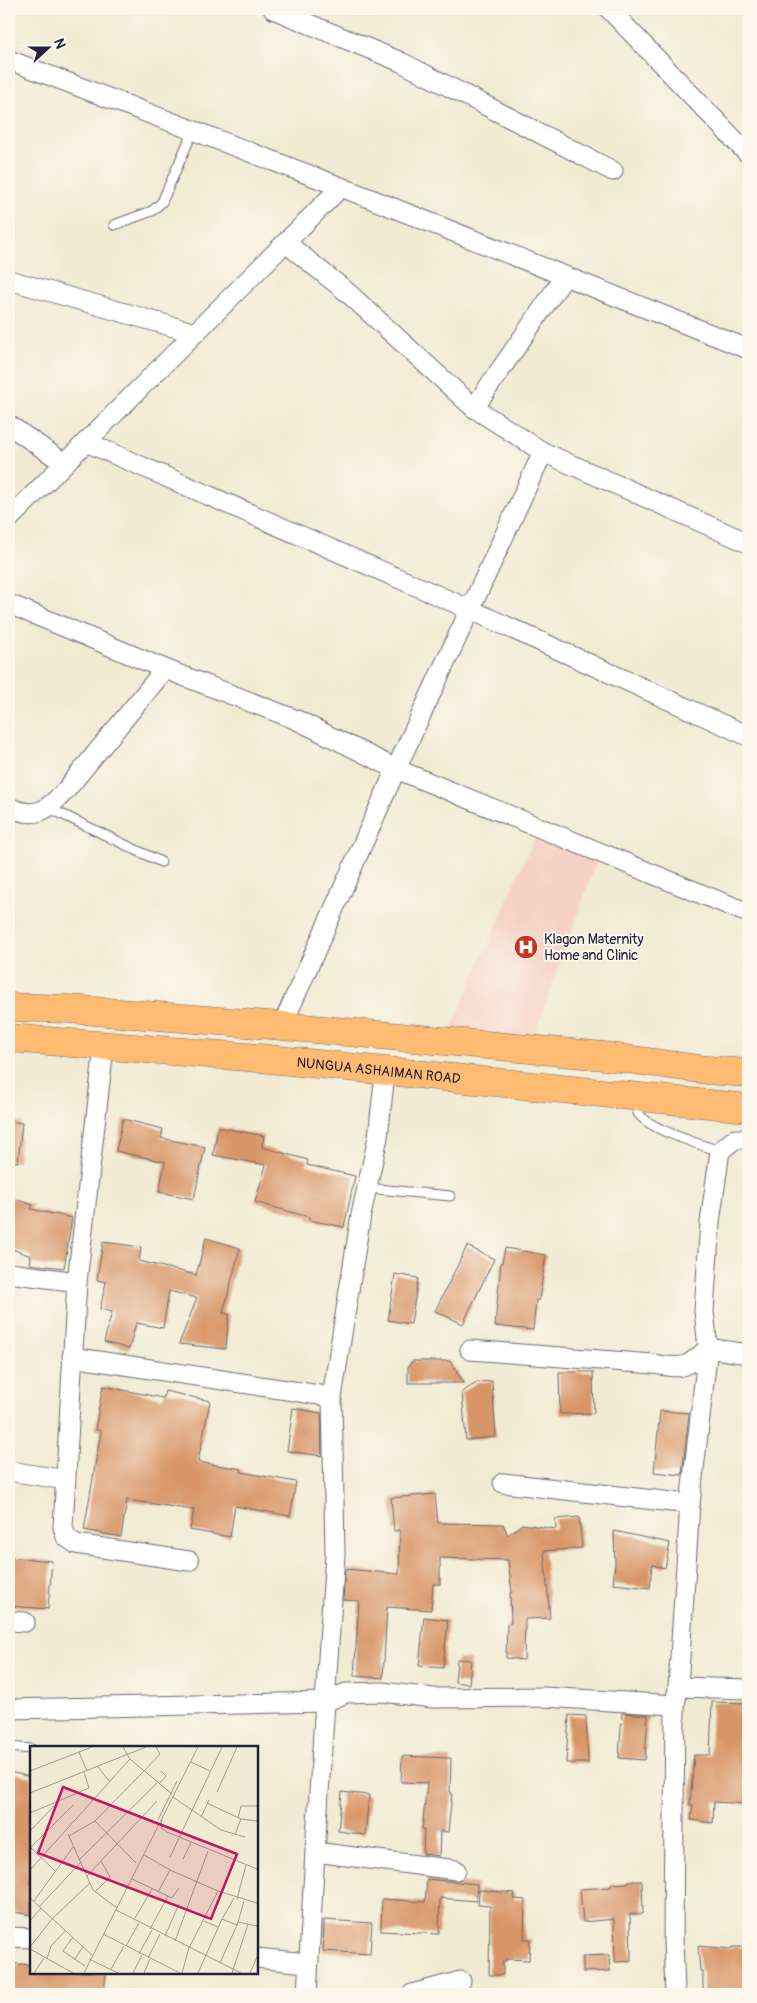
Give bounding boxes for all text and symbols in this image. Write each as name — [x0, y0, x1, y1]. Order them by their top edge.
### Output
north arrow — [22, 22, 72, 72]
text: N — [50, 36, 69, 51]
place label: Klagon Maternity Home and Clinic — [544, 931, 643, 964]
hospital icon: Klagon Maternity Home and Clinic — [513, 934, 539, 960]
street label: NUNGUA ASHAIMAN ROAD — [296, 1054, 462, 1088]
inset map — [30, 1746, 258, 1973]

